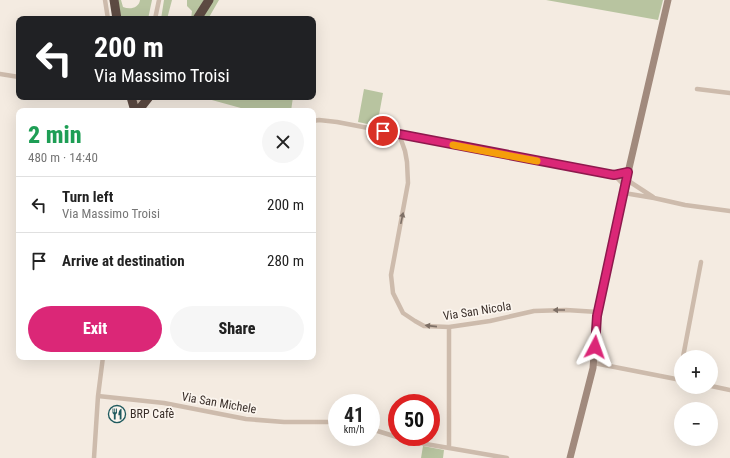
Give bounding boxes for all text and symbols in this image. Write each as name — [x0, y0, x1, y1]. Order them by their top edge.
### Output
text: 200 m — [94, 31, 164, 64]
icon: left — [28, 32, 80, 84]
text: Via Massimo Troisi — [94, 65, 230, 86]
pin — [366, 114, 400, 148]
icon: arrive — [372, 120, 394, 142]
text: 2 min — [28, 121, 82, 149]
button: close — [262, 121, 304, 163]
text: 480 m · 14:40 — [28, 150, 98, 165]
text: Turn left — [62, 188, 113, 206]
icon: left — [28, 194, 50, 216]
text: 200 m — [267, 196, 304, 214]
text: Via Massimo Troisi — [62, 206, 160, 221]
one-way arrow — [399, 212, 405, 225]
icon: arrive — [28, 250, 50, 272]
text: Arrive at destination — [62, 252, 185, 270]
text: 280 m — [267, 252, 304, 270]
street label: Via San Nicola — [442, 299, 512, 323]
button: Exit — [28, 306, 162, 352]
button: Share — [170, 306, 304, 352]
one-way arrow — [552, 307, 565, 313]
one-way arrow — [425, 323, 437, 330]
position arrow — [574, 326, 616, 368]
map controls — [674, 350, 718, 446]
button: + — [674, 350, 718, 394]
street label: Via San Michele — [181, 390, 258, 417]
speed limit sign: 50 — [388, 394, 440, 446]
button: − — [674, 402, 718, 446]
text: 41 — [344, 403, 364, 427]
restaurant icon: BRP Cafè — [107, 404, 127, 424]
place label: BRP Cafè — [130, 407, 175, 421]
text: km/h — [344, 424, 364, 435]

